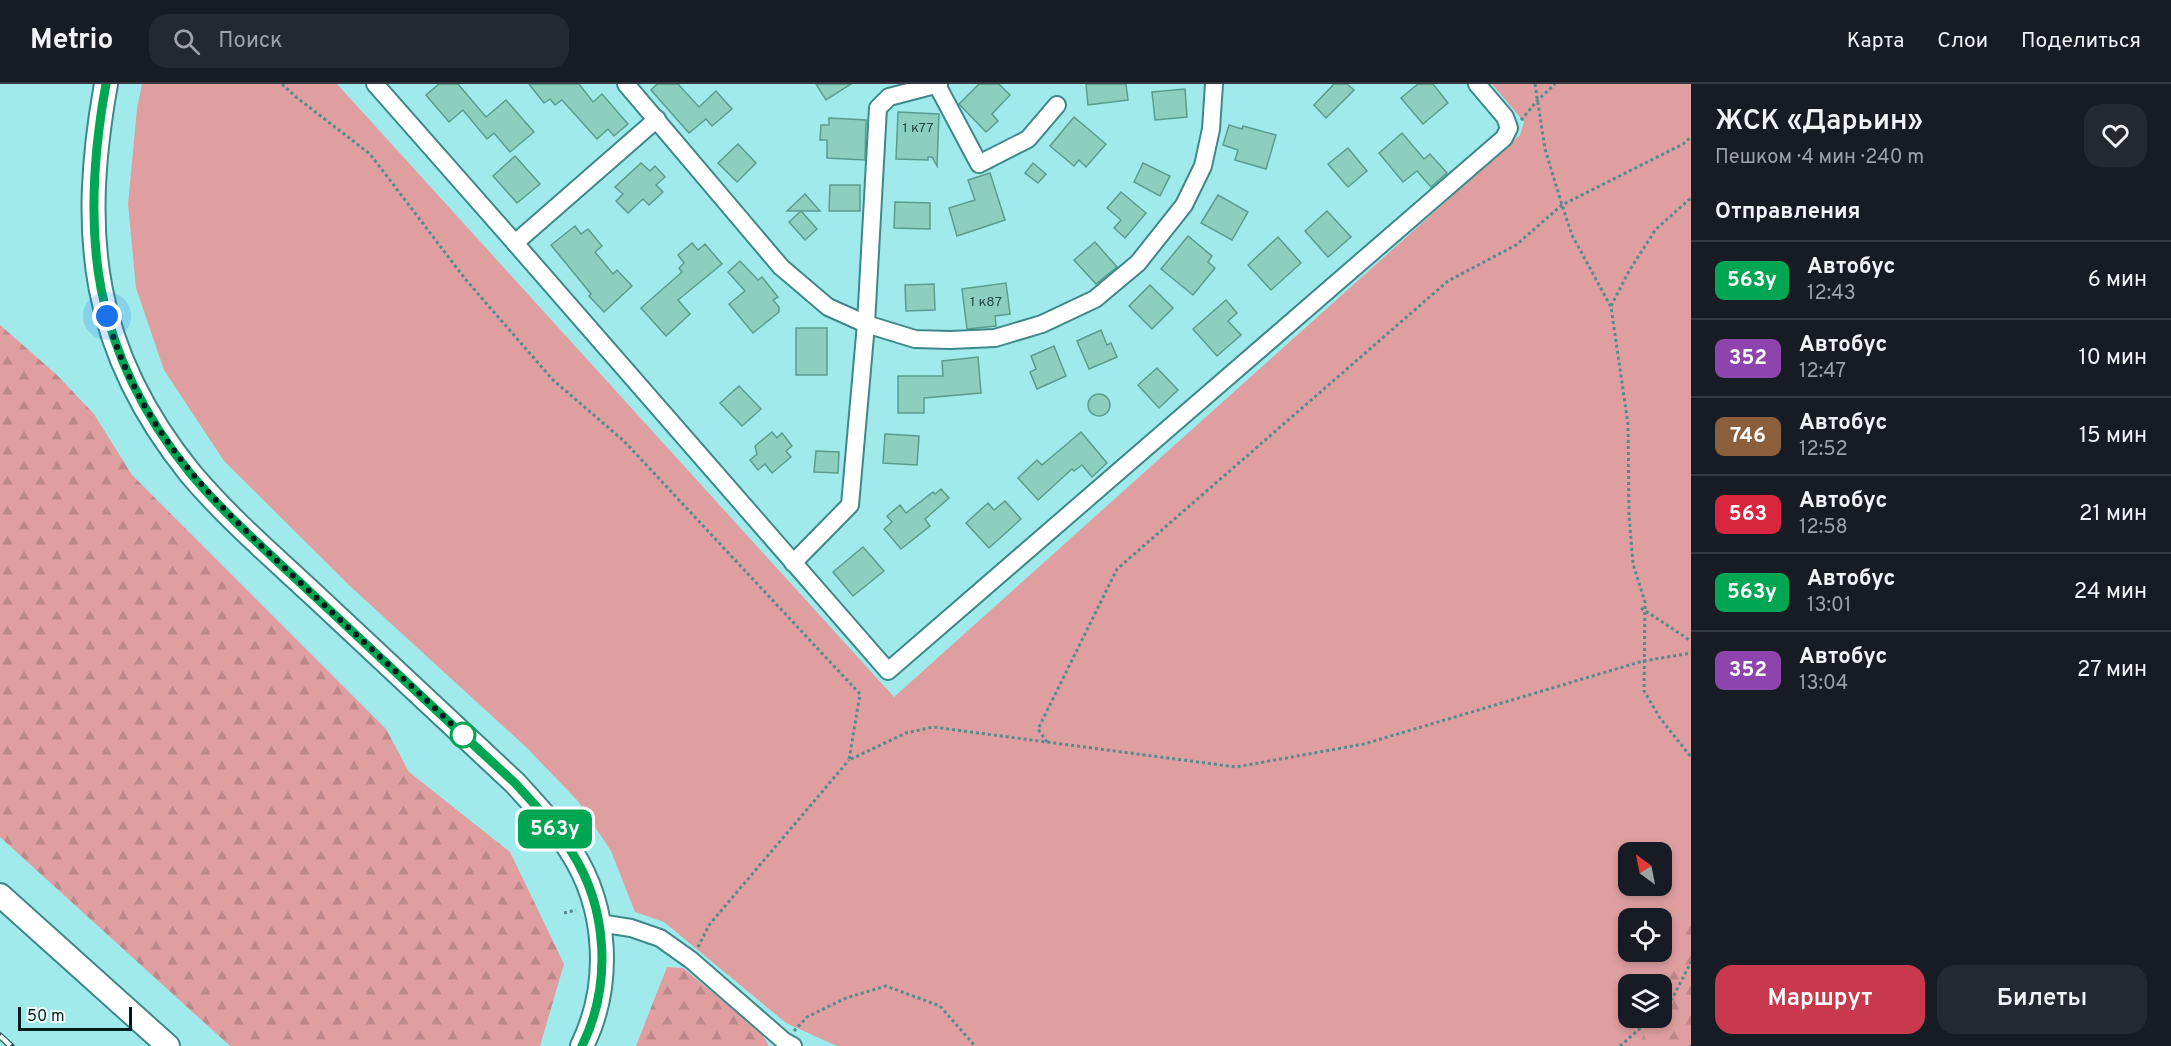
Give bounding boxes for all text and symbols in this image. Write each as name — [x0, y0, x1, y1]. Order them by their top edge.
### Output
search box — [149, 14, 569, 68]
text: Metrio — [30, 23, 113, 59]
icon: search — [170, 25, 203, 58]
text: Поиск — [218, 28, 283, 55]
text: Карта — [1847, 28, 1904, 55]
text: Слои — [1937, 28, 1988, 55]
text: Поделиться — [2021, 28, 2141, 55]
text: ЖСК «Дарьин» — [1715, 104, 1923, 140]
button: heart — [2084, 104, 2147, 167]
house number: 1 к77 — [902, 120, 934, 137]
text: Пешком · 4 мин · 240 m — [1715, 145, 1924, 171]
text: Отправления — [1715, 199, 1860, 226]
text: Автобус — [1807, 254, 1896, 281]
text: 563у — [1727, 267, 1777, 294]
text: 6 мин — [2088, 267, 2147, 294]
text: 12:43 — [1807, 281, 1856, 307]
house number: 1 к87 — [970, 294, 1002, 311]
your location — [92, 301, 122, 331]
text: Автобус — [1799, 332, 1887, 359]
text: 352 — [1729, 345, 1767, 372]
text: 10 мин — [2078, 345, 2147, 372]
text: 12:47 — [1799, 359, 1846, 385]
text: Автобус — [1799, 410, 1887, 437]
text: 746 — [1730, 423, 1766, 450]
text: 15 мин — [2079, 423, 2147, 450]
text: 12:52 — [1799, 437, 1848, 463]
text: Автобус — [1799, 488, 1887, 515]
text: 563 — [1729, 501, 1767, 528]
text: 21 мин — [2079, 501, 2147, 528]
text: 12:58 — [1799, 515, 1848, 541]
text: Автобус — [1807, 566, 1896, 593]
text: 563у — [1727, 579, 1777, 606]
text: 24 мин — [2074, 579, 2147, 606]
text: 13:01 — [1807, 593, 1851, 619]
text: Автобус — [1799, 644, 1887, 671]
text: 352 — [1729, 657, 1767, 684]
text: 27 мин — [2077, 657, 2147, 684]
text: 13:04 — [1799, 671, 1848, 697]
unlabelled marker — [450, 722, 476, 748]
line badge: 563у — [513, 810, 597, 848]
text: 563у — [530, 816, 580, 843]
north arrow — [1618, 842, 1672, 896]
map controls — [1618, 842, 1672, 1028]
button: locate — [1618, 908, 1672, 962]
button: Маршрут — [1715, 965, 1925, 1034]
button: Билеты — [1937, 965, 2147, 1034]
button: layers — [1618, 974, 1672, 1028]
scale bar — [18, 1004, 132, 1032]
text: 50 m — [27, 1007, 65, 1027]

